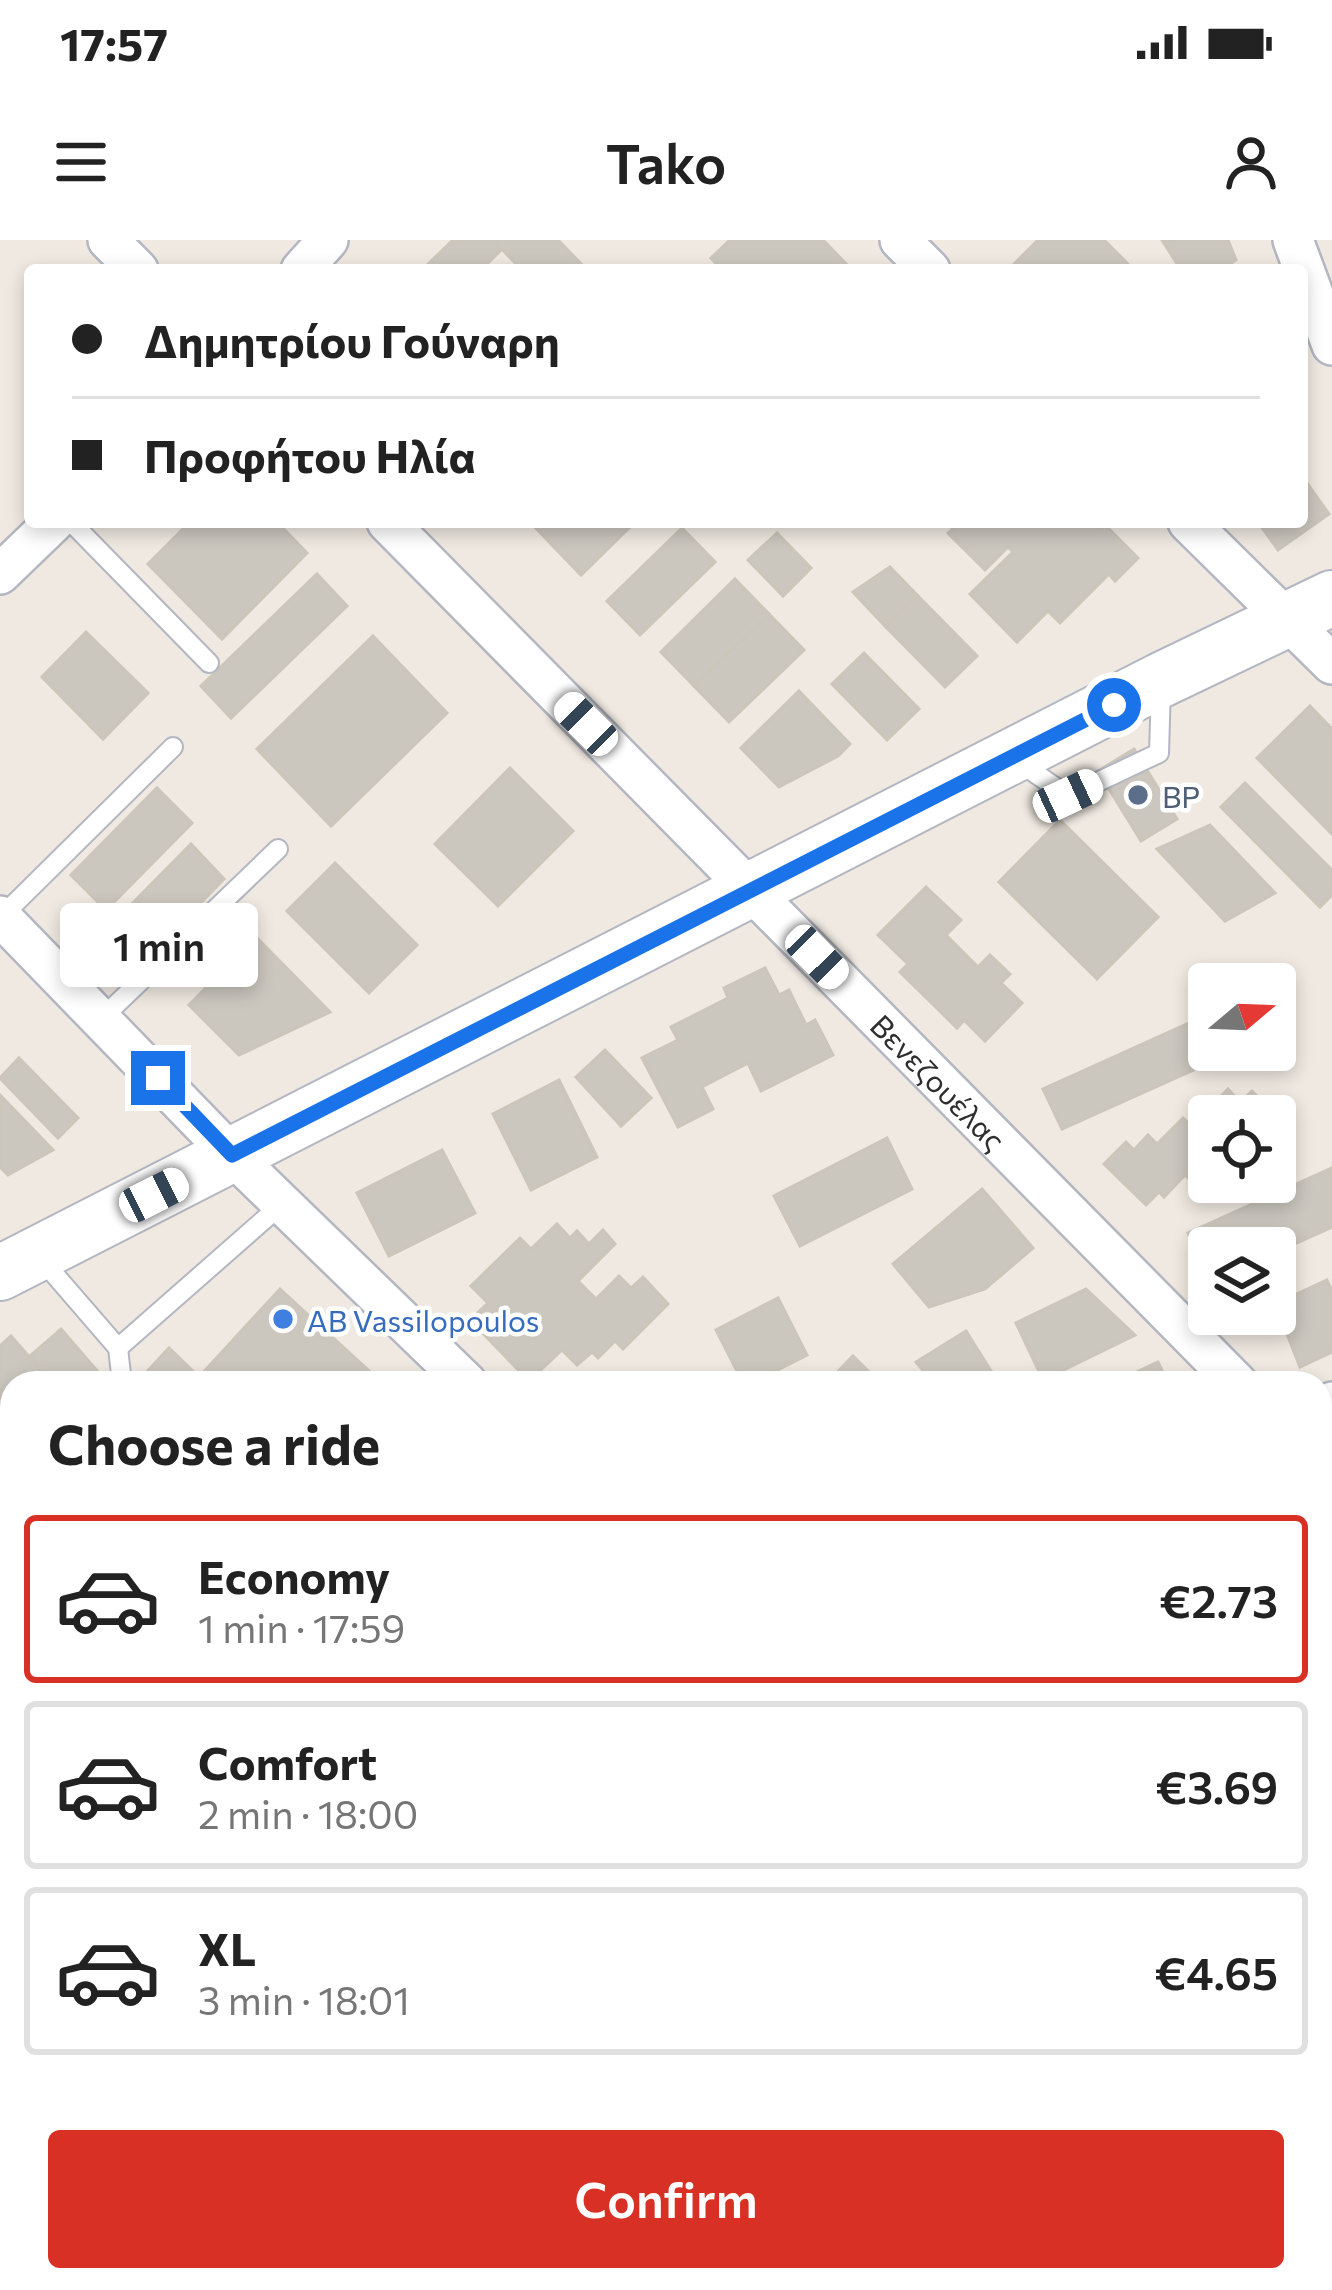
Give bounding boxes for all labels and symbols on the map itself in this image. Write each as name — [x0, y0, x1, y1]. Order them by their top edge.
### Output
route start — [1087, 678, 1141, 732]
car — [548, 686, 624, 762]
car — [1028, 764, 1108, 828]
place label: BP — [1162, 777, 1200, 814]
marker: BP — [1125, 782, 1151, 808]
callout: 1 min — [59, 904, 257, 988]
car — [779, 919, 855, 995]
north arrow — [1188, 963, 1296, 1071]
street label: Βενεζουέλας — [864, 1006, 1014, 1157]
route end — [131, 1051, 185, 1105]
car — [114, 1163, 194, 1227]
place label: AB Vassilopoulos — [307, 1301, 539, 1338]
marker: AB Vassilopoulos — [270, 1306, 296, 1332]

